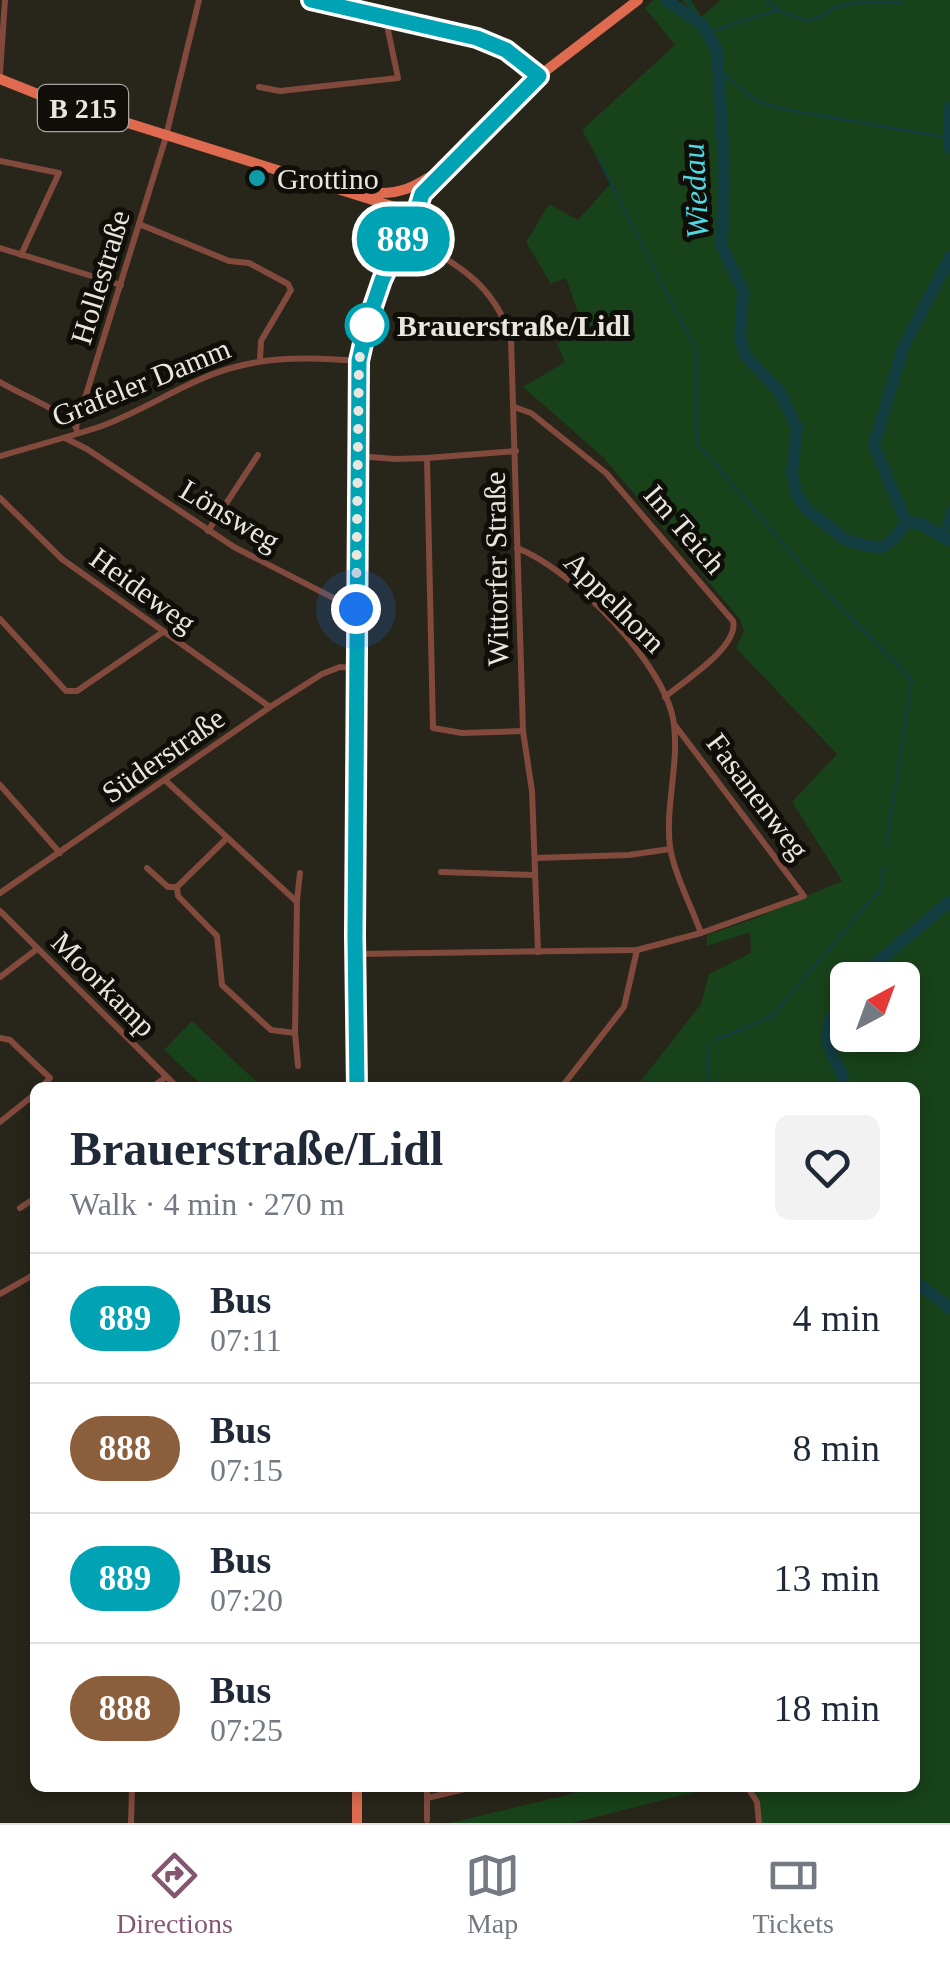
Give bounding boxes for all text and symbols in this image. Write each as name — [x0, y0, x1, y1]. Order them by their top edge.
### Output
road number: B 215 — [38, 85, 128, 131]
water label: Wiedau — [675, 142, 715, 240]
place label: Grottino — [277, 162, 379, 195]
marker: Grottino — [246, 167, 268, 189]
street label: Hollestraße — [64, 206, 136, 348]
line badge: 889 — [346, 206, 460, 272]
text: 889 — [377, 220, 429, 259]
marker: Brauerstraße/Lidl — [346, 304, 388, 346]
place label: Brauerstraße/Lidl — [397, 309, 630, 342]
street label: Grafeler Damm — [47, 331, 235, 433]
street label: Wittorfer Straße — [478, 471, 514, 667]
street label: Lönsweg — [174, 473, 286, 557]
street label: Im Teich — [638, 478, 732, 580]
street label: Heideweg — [84, 541, 202, 639]
street label: Appelhorn — [558, 545, 672, 659]
your location — [331, 584, 381, 634]
street label: Süderstraße — [96, 701, 230, 809]
street label: Fasanenweg — [700, 727, 816, 865]
street label: Moorkamp — [45, 925, 163, 1043]
north arrow — [830, 962, 920, 1052]
map controls — [830, 962, 920, 1052]
button: heart — [775, 1115, 880, 1220]
text: Brauerstraße/Lidl — [70, 1122, 443, 1175]
text: Walk · 4 min · 270 m — [70, 1186, 345, 1222]
text: Bus — [210, 1279, 271, 1321]
text: 4 min — [792, 1297, 880, 1339]
text: 889 — [99, 1299, 151, 1338]
text: 07:11 — [210, 1322, 282, 1358]
text: Bus — [210, 1409, 271, 1451]
text: 8 min — [792, 1427, 880, 1469]
text: 888 — [99, 1429, 151, 1468]
text: 07:15 — [210, 1452, 283, 1488]
text: Bus — [210, 1539, 271, 1581]
text: 13 min — [773, 1557, 880, 1599]
text: 889 — [99, 1559, 151, 1598]
text: 07:20 — [210, 1582, 283, 1618]
text: Bus — [210, 1669, 271, 1711]
text: 18 min — [773, 1687, 880, 1729]
text: 888 — [99, 1689, 151, 1728]
text: 07:25 — [210, 1712, 283, 1748]
tab: Directions — [116, 1848, 233, 1940]
tab: Map — [465, 1848, 520, 1940]
tab: Tickets — [752, 1848, 834, 1940]

